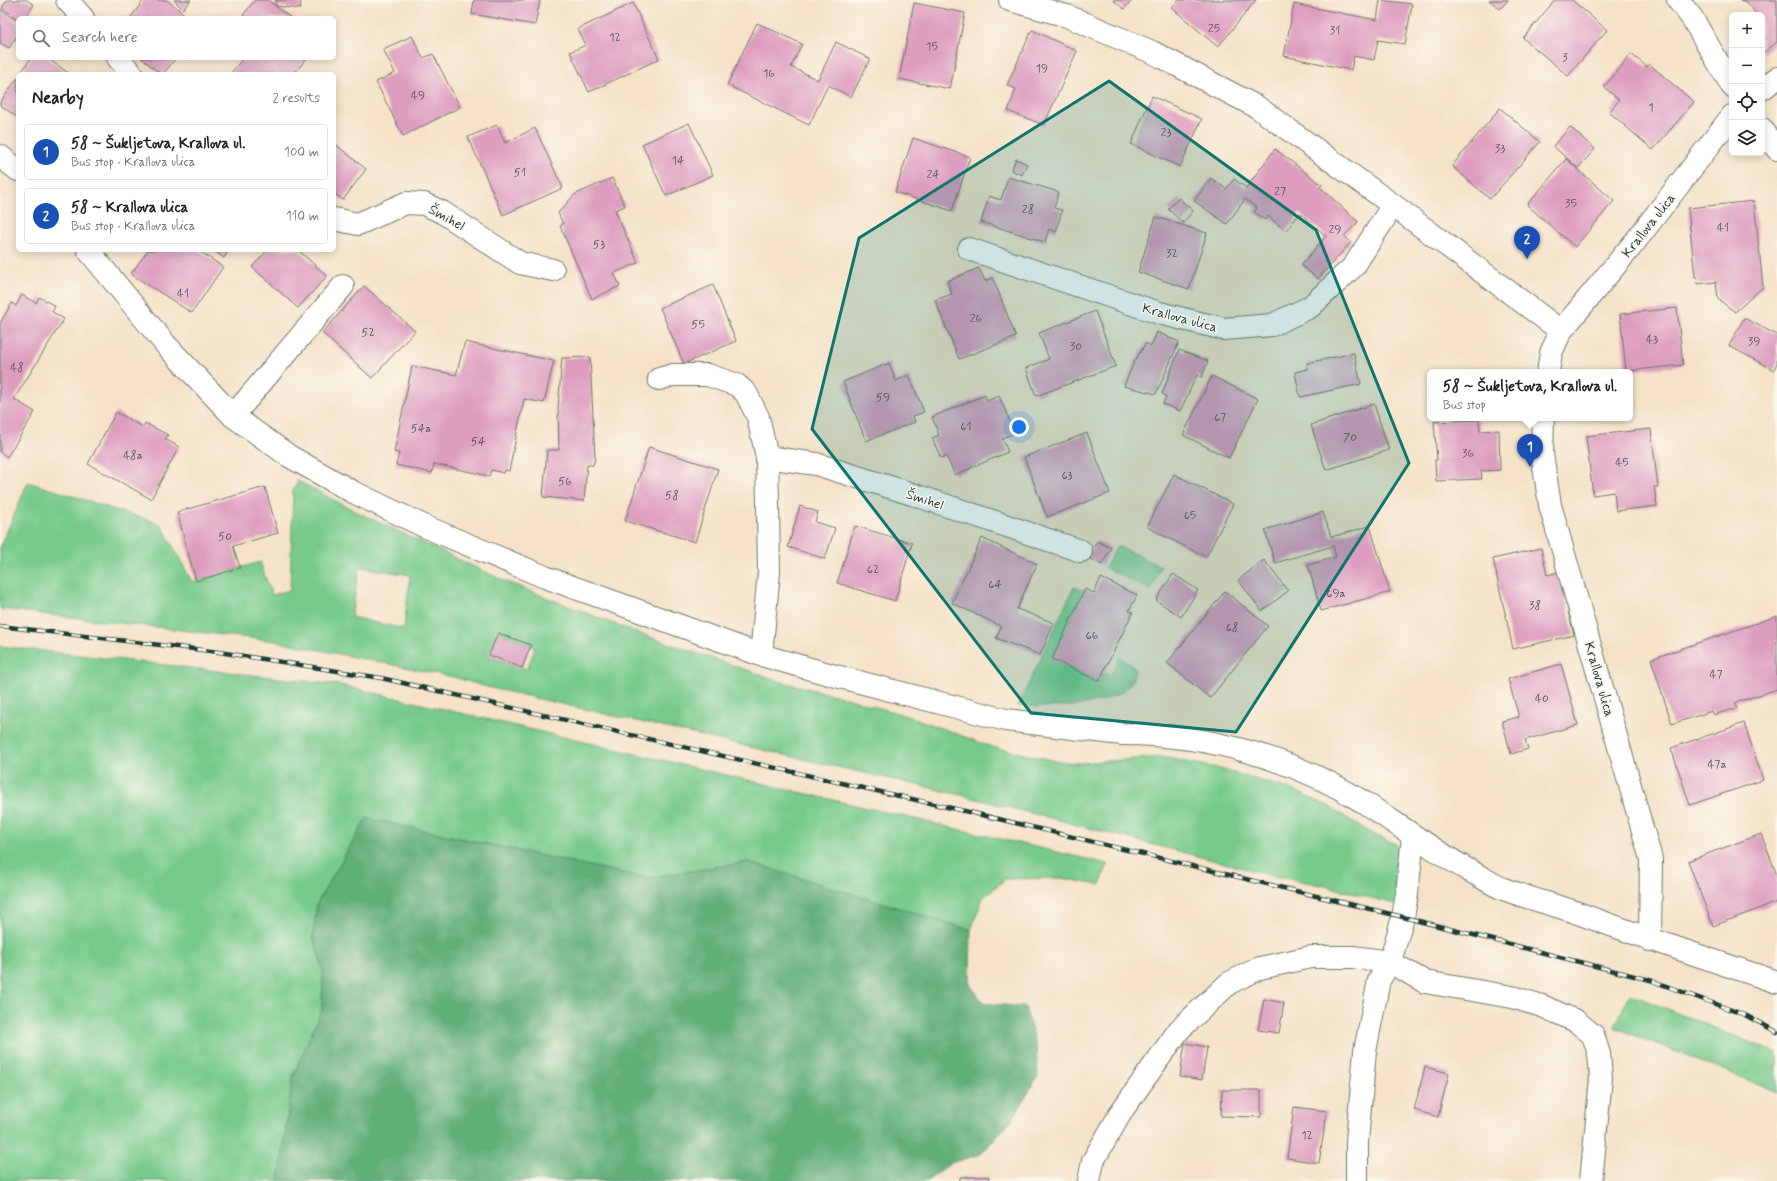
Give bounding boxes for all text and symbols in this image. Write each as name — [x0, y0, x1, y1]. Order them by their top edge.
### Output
map controls — [1729, 12, 1765, 156]
button: + — [1729, 12, 1765, 48]
search box — [16, 16, 336, 60]
house number: 25 — [1208, 21, 1220, 37]
house number: 31 — [1330, 23, 1340, 39]
icon: search — [30, 27, 52, 49]
text: Search here — [62, 28, 138, 48]
house number: 12 — [609, 30, 621, 46]
house number: 15 — [926, 39, 938, 55]
button: − — [1729, 48, 1765, 84]
house number: 3 — [1562, 50, 1568, 66]
house number: 19 — [1036, 61, 1048, 77]
house number: 16 — [763, 66, 775, 82]
button: locate — [1729, 84, 1765, 120]
text: Nearby — [32, 87, 84, 109]
house number: 49 — [411, 88, 425, 104]
text: 2 results — [273, 90, 320, 107]
house number: 1 — [1648, 100, 1654, 116]
button: layers — [1729, 120, 1765, 156]
house number: 23 — [1161, 125, 1171, 141]
text: 58 ~ Šukljetova, Krallova ul. — [71, 134, 245, 154]
house number: 33 — [1495, 141, 1505, 157]
text: 1 — [43, 144, 49, 161]
text: 100 m — [284, 144, 319, 161]
house number: 14 — [672, 153, 684, 169]
text: Bus stop · Krallova ulica — [71, 154, 196, 171]
house number: 51 — [514, 165, 526, 181]
house number: 24 — [926, 167, 940, 183]
house number: 27 — [1274, 184, 1286, 200]
street label: Krallova ulica — [1618, 190, 1680, 261]
house number: 35 — [1565, 196, 1577, 212]
text: 58 ~ Krallova ulica — [71, 198, 188, 218]
street label: Šmihel — [425, 201, 468, 235]
house number: 28 — [1022, 202, 1034, 218]
text: 2 — [43, 208, 49, 225]
text: 110 m — [286, 208, 319, 225]
text: Bus stop · Krallova ulica — [71, 218, 196, 235]
house number: 41 — [1717, 220, 1729, 236]
house number: 29 — [1328, 222, 1342, 238]
pin: 2 — [1514, 226, 1540, 259]
house number: 53 — [593, 237, 605, 253]
house number: 32 — [1166, 246, 1178, 262]
house number: 41 — [177, 286, 189, 302]
street label: Krallova ulica — [1140, 299, 1219, 337]
house number: 26 — [970, 311, 983, 327]
house number: 55 — [691, 317, 705, 333]
house number: 52 — [361, 325, 375, 341]
house number: 43 — [1646, 332, 1658, 348]
house number: 39 — [1748, 334, 1760, 350]
house number: 30 — [1070, 339, 1082, 355]
house number: 48 — [10, 360, 24, 376]
popup — [1427, 369, 1633, 421]
text: 58 ~ Šukljetova, Krallova ul. — [1443, 377, 1617, 397]
house number: 59 — [876, 390, 890, 406]
text: Bus stop — [1443, 397, 1486, 414]
house number: 67 — [1214, 410, 1226, 426]
your location — [1009, 417, 1029, 437]
house number: 61 — [960, 419, 972, 435]
house number: 54a — [411, 421, 431, 437]
house number: 70 — [1343, 430, 1357, 446]
house number: 54 — [471, 434, 485, 450]
pin: 1 — [1517, 434, 1543, 467]
house number: 36 — [1462, 446, 1474, 462]
house number: 48a — [123, 448, 143, 464]
house number: 45 — [1615, 455, 1629, 471]
house number: 63 — [1061, 468, 1073, 484]
house number: 56 — [558, 474, 572, 490]
street label: Šmihel — [904, 485, 946, 515]
house number: 58 — [665, 488, 679, 504]
house number: 65 — [1184, 508, 1196, 524]
house number: 50 — [218, 529, 232, 545]
house number: 62 — [867, 562, 879, 578]
house number: 64 — [988, 577, 1002, 593]
house number: 69a — [1326, 586, 1346, 602]
house number: 38 — [1529, 598, 1541, 614]
house number: 68 — [1226, 620, 1238, 636]
house number: 66 — [1086, 628, 1099, 644]
street label: Krallova ulica — [1580, 640, 1618, 719]
house number: 47 — [1709, 667, 1723, 683]
house number: 40 — [1535, 691, 1549, 707]
house number: 47a — [1707, 757, 1727, 773]
house number: 12 — [1301, 1128, 1313, 1144]

